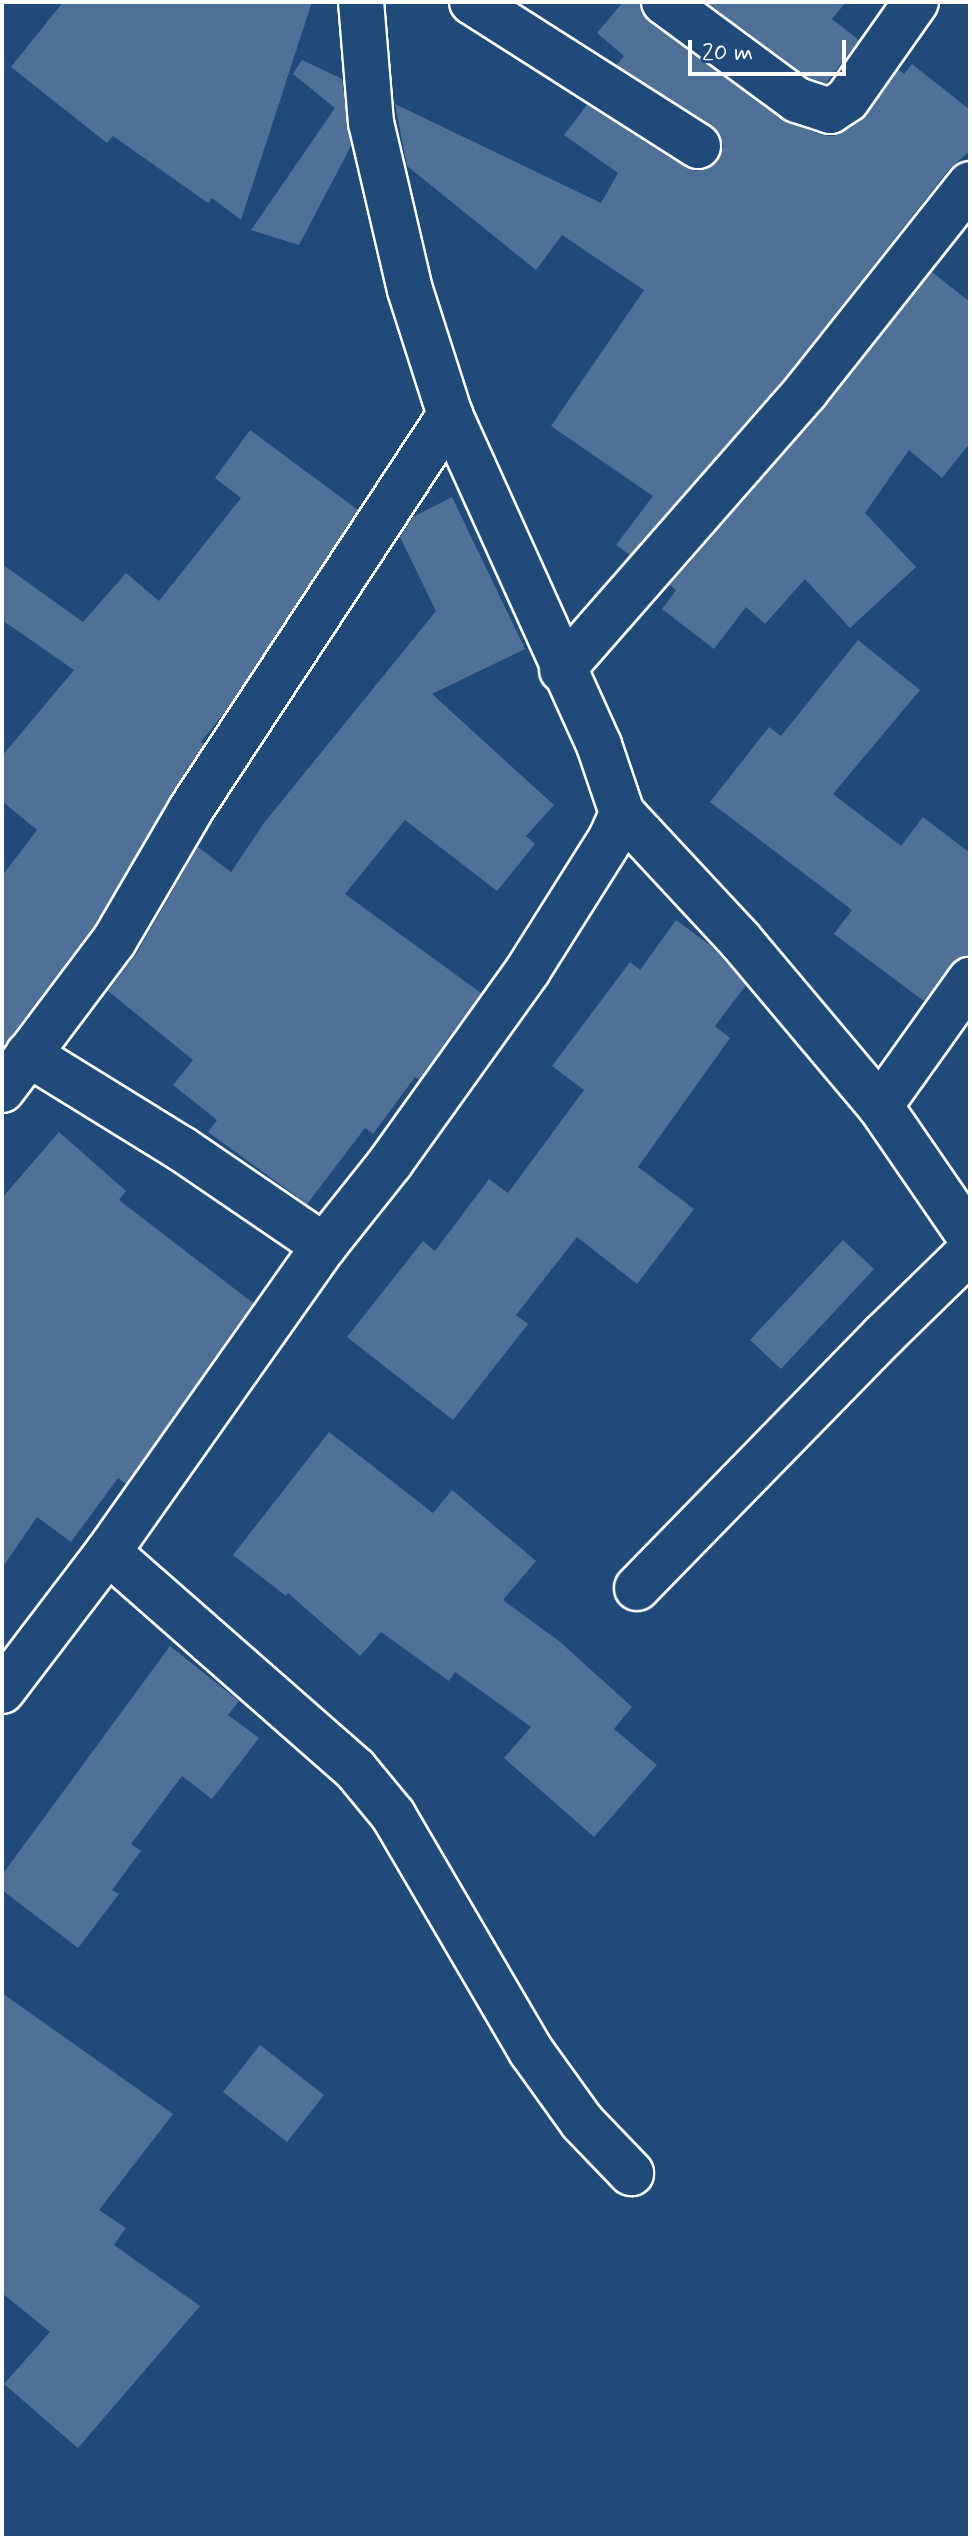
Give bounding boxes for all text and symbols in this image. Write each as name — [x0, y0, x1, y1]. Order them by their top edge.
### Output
scale bar — [692, 24, 850, 74]
text: 20 m — [702, 38, 753, 69]

